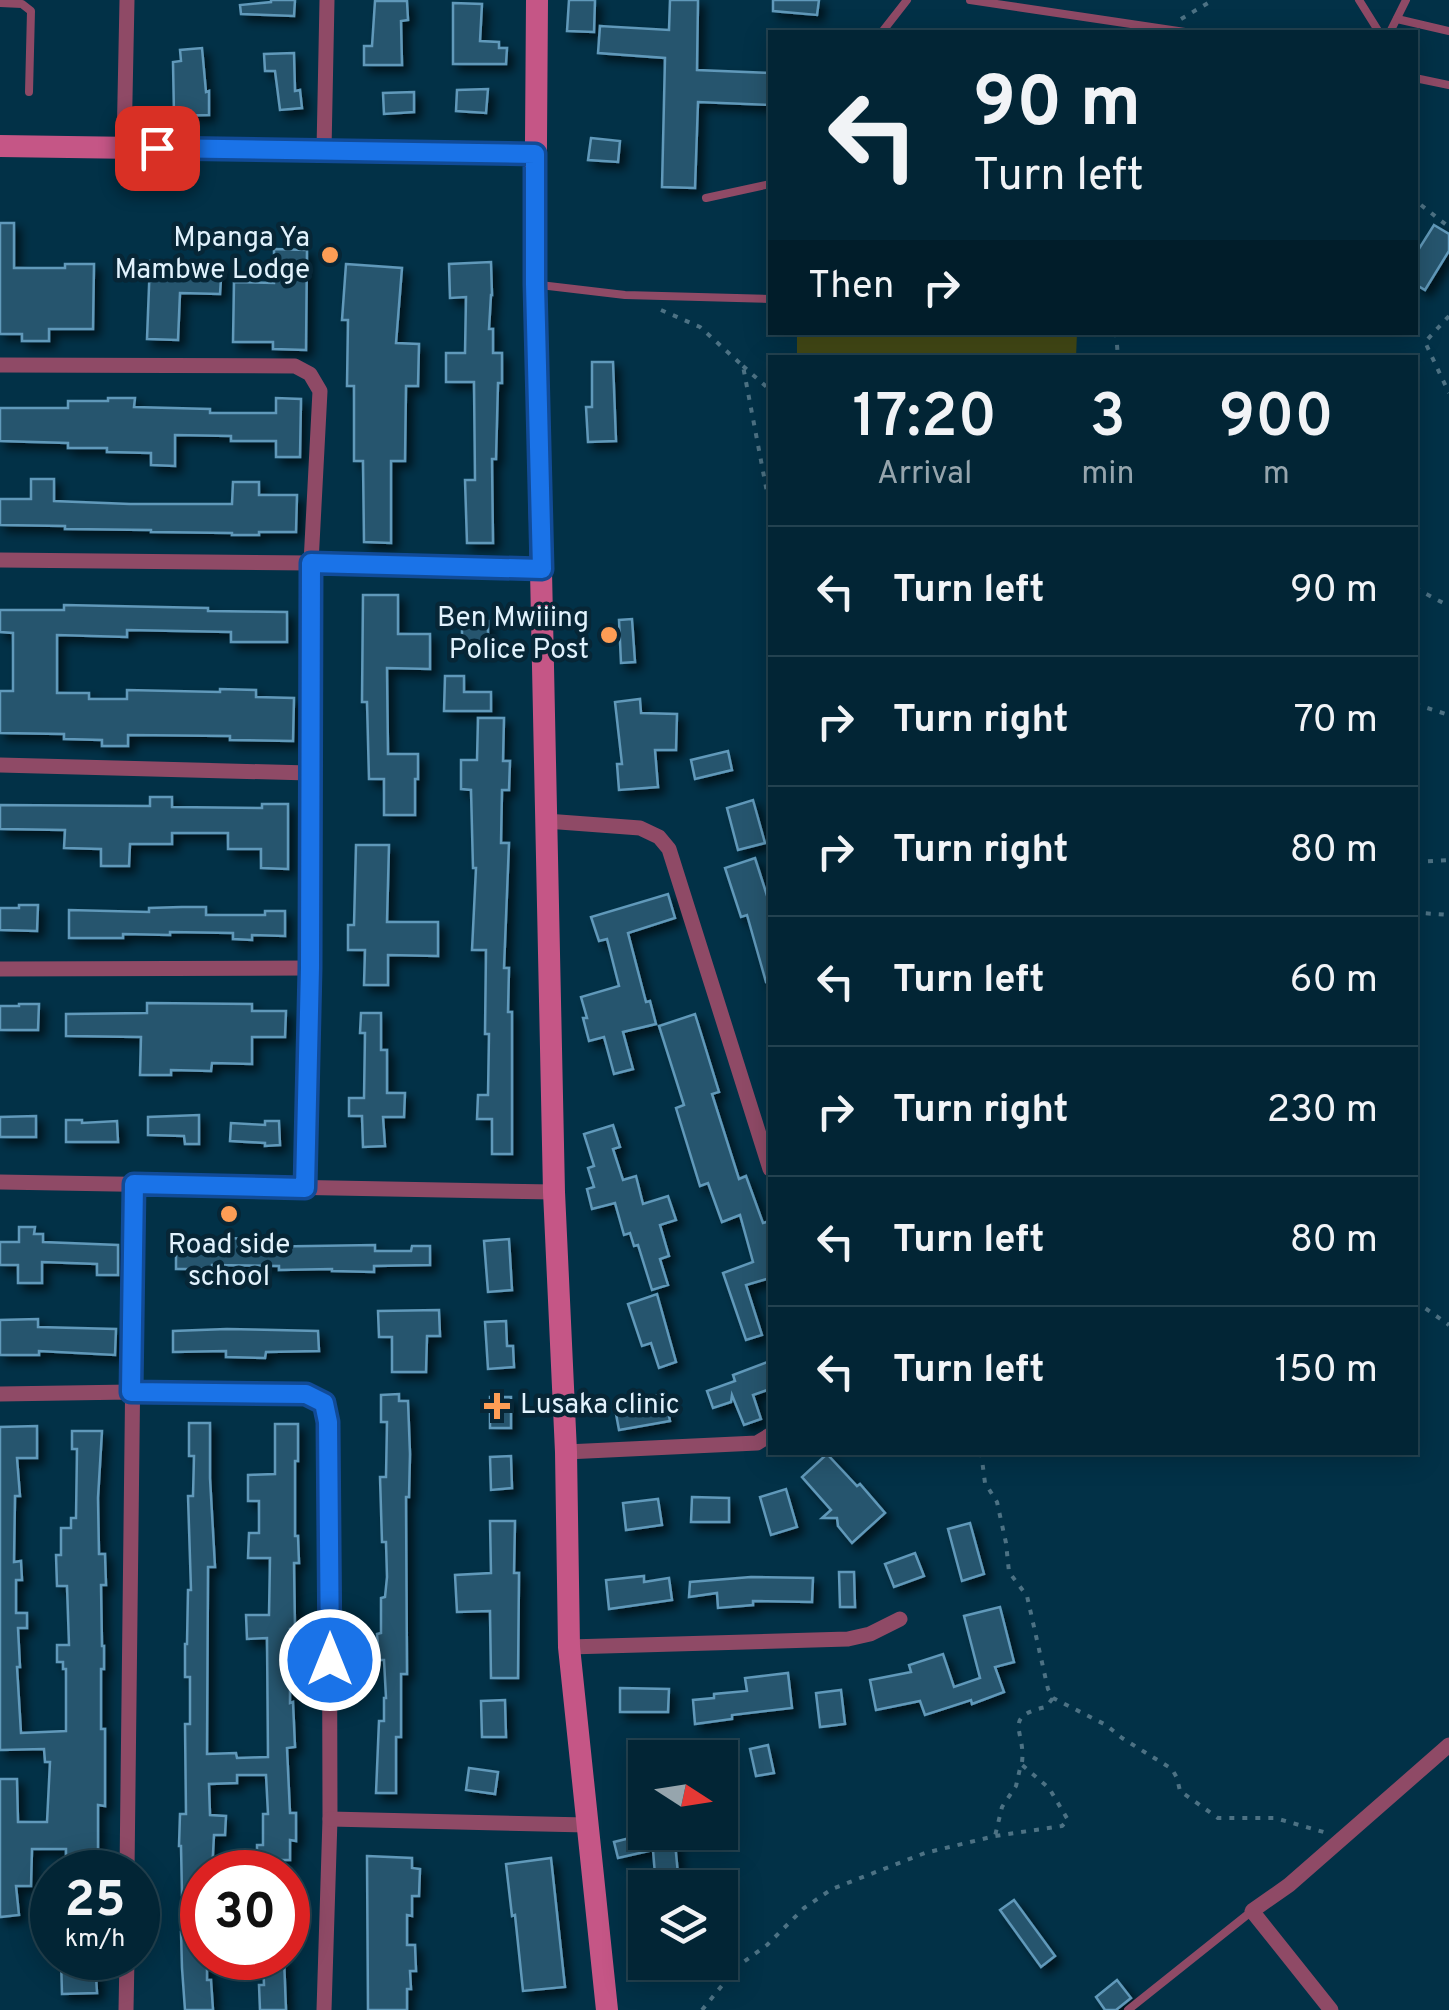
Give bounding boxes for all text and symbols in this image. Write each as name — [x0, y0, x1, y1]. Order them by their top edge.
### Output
text: 90 m — [973, 62, 1141, 151]
icon: left — [808, 70, 938, 200]
pin — [115, 106, 200, 191]
icon: arrive — [130, 121, 185, 176]
text: Turn left — [973, 149, 1144, 206]
place label: Mpanga Ya Mambwe Lodge — [115, 221, 310, 289]
marker: Mpanga Ya Mambwe Lodge — [319, 244, 341, 266]
icon: right — [914, 260, 969, 315]
text: Then — [808, 263, 894, 312]
text: 17:20 — [852, 382, 997, 458]
text: 3 — [1090, 382, 1126, 458]
text: 900 — [1219, 382, 1334, 458]
text: Arrival — [877, 455, 972, 495]
text: min — [1081, 455, 1134, 495]
text: m — [1263, 455, 1290, 495]
icon: left — [808, 564, 863, 619]
text: Turn left — [893, 567, 1045, 616]
text: 90 m — [1290, 567, 1378, 616]
place label: Ben Mwiiing Police Post — [437, 601, 589, 669]
marker: Ben Mwiiing Police Post — [598, 624, 620, 646]
icon: right — [808, 694, 863, 749]
text: Turn right — [893, 697, 1068, 746]
text: 70 m — [1294, 697, 1378, 746]
icon: right — [808, 824, 863, 879]
text: Turn right — [893, 827, 1068, 876]
text: 80 m — [1290, 827, 1378, 876]
icon: left — [808, 954, 863, 1009]
text: Turn left — [893, 957, 1045, 1006]
text: 60 m — [1290, 957, 1378, 1006]
icon: right — [808, 1084, 863, 1139]
text: Turn right — [893, 1087, 1068, 1136]
text: 230 m — [1267, 1087, 1378, 1136]
marker: Road side school — [218, 1203, 240, 1225]
icon: left — [808, 1214, 863, 1269]
text: Turn left — [893, 1217, 1045, 1266]
text: 80 m — [1290, 1217, 1378, 1266]
place label: Road side school — [168, 1228, 290, 1296]
icon: left — [808, 1344, 863, 1399]
text: Turn left — [893, 1347, 1045, 1396]
text: 150 m — [1275, 1347, 1378, 1396]
place label: Lusaka clinic — [520, 1388, 680, 1424]
marker: Lusaka clinic — [484, 1393, 510, 1419]
position arrow — [278, 1608, 382, 1712]
north arrow — [628, 1740, 738, 1850]
map controls — [628, 1740, 738, 1980]
speed limit sign: 30 — [180, 1850, 310, 1980]
button: layers — [628, 1870, 738, 1980]
text: 25 — [64, 1871, 126, 1934]
text: km/h — [65, 1924, 125, 1956]

